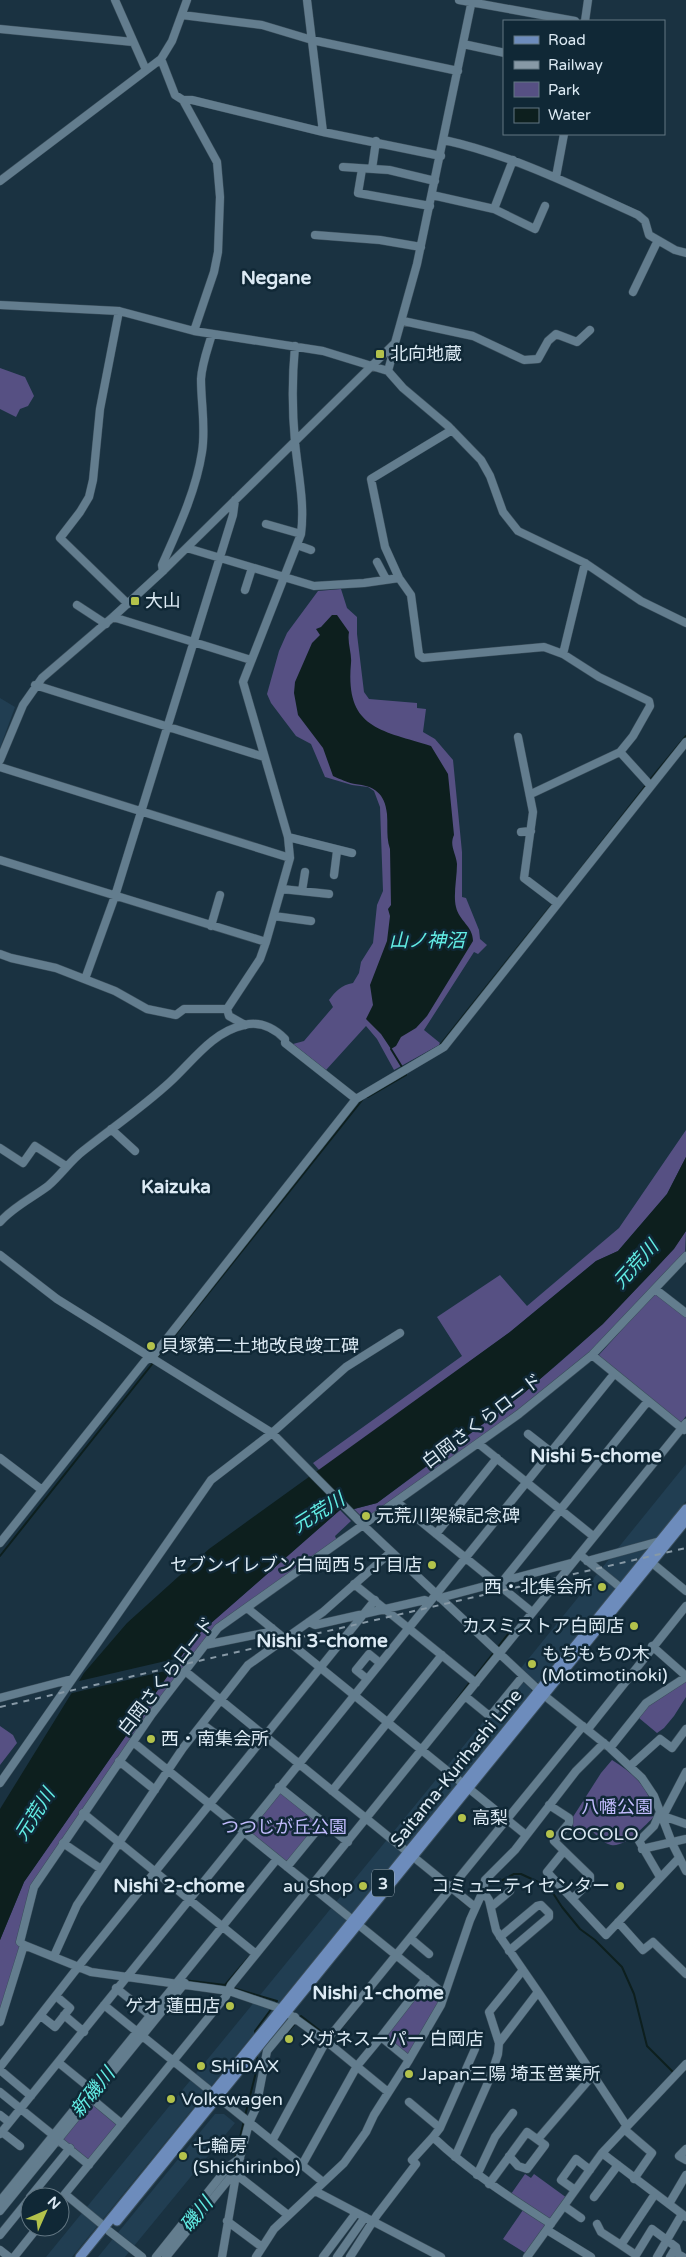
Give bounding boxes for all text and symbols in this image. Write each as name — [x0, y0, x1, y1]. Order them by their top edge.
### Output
legend — [503, 20, 666, 135]
text: Road — [548, 31, 586, 49]
text: Railway — [548, 56, 603, 74]
text: Park — [548, 81, 580, 99]
text: Water — [548, 106, 591, 124]
district label: Negane — [241, 267, 312, 290]
place label: 北向地蔵 — [390, 343, 462, 365]
marker: 北向地蔵 — [374, 348, 386, 360]
place label: 大山 — [145, 590, 181, 612]
marker: 大山 — [129, 595, 141, 607]
water label: 山ノ神沼 — [389, 930, 468, 952]
district label: Kaizuka — [141, 1176, 211, 1198]
water label: 元荒川 — [608, 1235, 664, 1293]
place label: 貝塚第二土地改良竣工碑 — [161, 1335, 359, 1357]
marker: 貝塚第二土地改良竣工碑 — [145, 1340, 157, 1352]
street label: 白岡さくらロード — [418, 1369, 546, 1473]
district label: Nishi 5-chome — [530, 1445, 662, 1467]
water label: 元荒川 — [289, 1487, 350, 1537]
place label: 元荒川架線記念碑 — [376, 1505, 520, 1527]
marker: 元荒川架線記念碑 — [360, 1510, 372, 1522]
place label: セブンイレブン白岡西５丁目店 — [170, 1554, 422, 1576]
marker: セブンイレブン白岡西５丁目店 — [426, 1559, 438, 1571]
place label: 西・北集会所 — [484, 1576, 592, 1598]
marker: 西・北集会所 — [596, 1581, 608, 1593]
street label: 白岡さくらロード — [113, 1612, 219, 1740]
place label: カスミストア白岡店 — [462, 1615, 624, 1637]
marker: カスミストア白岡店 — [628, 1620, 640, 1632]
district label: Nishi 3-chome — [256, 1630, 388, 1652]
place label: もちもちの木 (Motimotinoki) — [542, 1643, 668, 1686]
marker: もちもちの木 (Motimotinoki) — [526, 1658, 538, 1670]
street label: Saitama-Kurihashi Line — [385, 1685, 527, 1851]
place label: 西・南集会所 — [161, 1728, 269, 1750]
marker: 西・南集会所 — [145, 1733, 157, 1745]
water label: 元荒川 — [10, 1783, 60, 1845]
park label: 八幡公園 — [581, 1796, 653, 1818]
place label: 高梨 — [472, 1807, 508, 1829]
marker: 高梨 — [456, 1812, 468, 1824]
park label: つつじが丘公園 — [221, 1816, 347, 1838]
place label: COCOLO — [560, 1823, 639, 1845]
marker: COCOLO — [544, 1828, 556, 1840]
road number: 3 — [372, 1870, 394, 1896]
district label: Nishi 2-chome — [113, 1875, 245, 1897]
place label: au Shop — [283, 1875, 353, 1897]
place label: コミュニティセンター — [431, 1875, 610, 1897]
marker: au Shop — [357, 1880, 369, 1892]
marker: コミュニティセンター — [614, 1880, 626, 1892]
district label: Nishi 1-chome — [312, 1982, 444, 2004]
place label: ゲオ 蓮田店 — [125, 1995, 220, 2017]
marker: ゲオ 蓮田店 — [224, 2000, 236, 2012]
place label: メガネスーパー 白岡店 — [299, 2028, 484, 2050]
marker: メガネスーパー 白岡店 — [283, 2033, 295, 2045]
place label: SHiDAX — [211, 2055, 279, 2077]
marker: SHiDAX — [195, 2060, 207, 2072]
water label: 新磯川 — [66, 2062, 121, 2122]
place label: Japan三陽 埼玉営業所 — [419, 2063, 601, 2085]
marker: Japan三陽 埼玉営業所 — [403, 2068, 415, 2080]
place label: Volkswagen — [181, 2088, 283, 2110]
marker: Volkswagen — [165, 2093, 177, 2105]
place label: 七輪房 (Shichirinbo) — [193, 2135, 300, 2178]
marker: 七輪房 (Shichirinbo) — [177, 2150, 189, 2162]
north arrow — [20, 2187, 70, 2237]
water label: 磯川 — [176, 2191, 219, 2236]
text: N — [44, 2193, 64, 2213]

